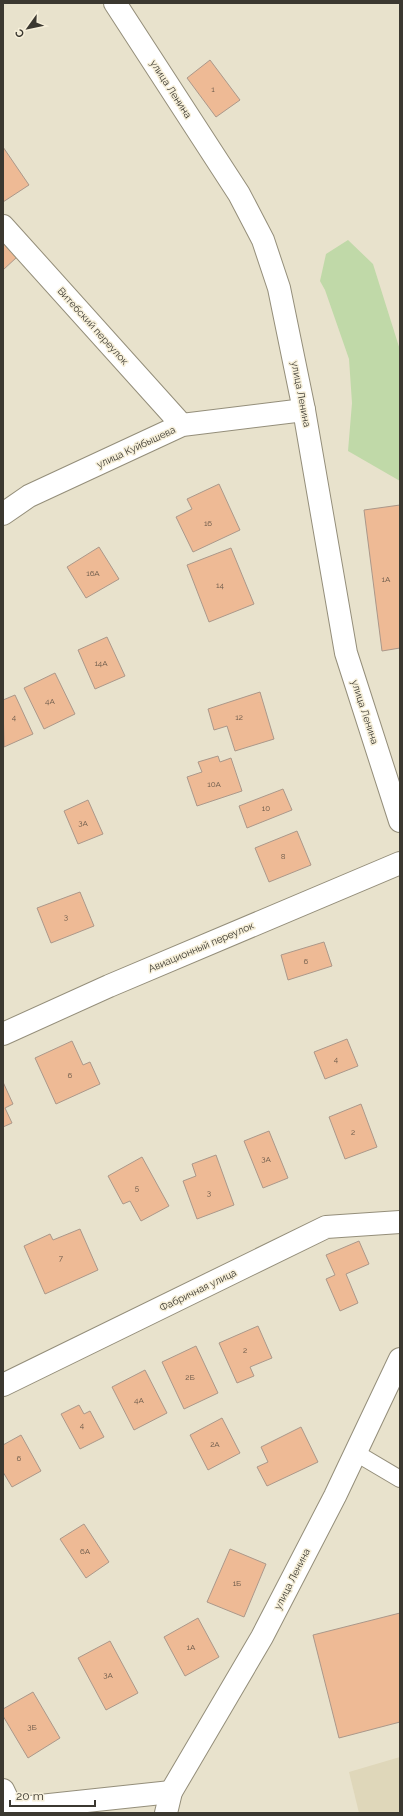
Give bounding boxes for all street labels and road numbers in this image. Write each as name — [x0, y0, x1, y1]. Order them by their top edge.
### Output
street label: улица Ленина — [148, 58, 194, 120]
street label: Витебский переулок — [55, 285, 131, 367]
street label: улица Ленина — [289, 360, 313, 428]
street label: улица Куйбышева — [95, 424, 177, 470]
street label: улица Ленина — [349, 678, 381, 746]
street label: Авиационный переулок — [146, 920, 256, 974]
street label: Фабричная улица — [158, 1267, 238, 1313]
street label: улица Ленина — [272, 1547, 312, 1611]

